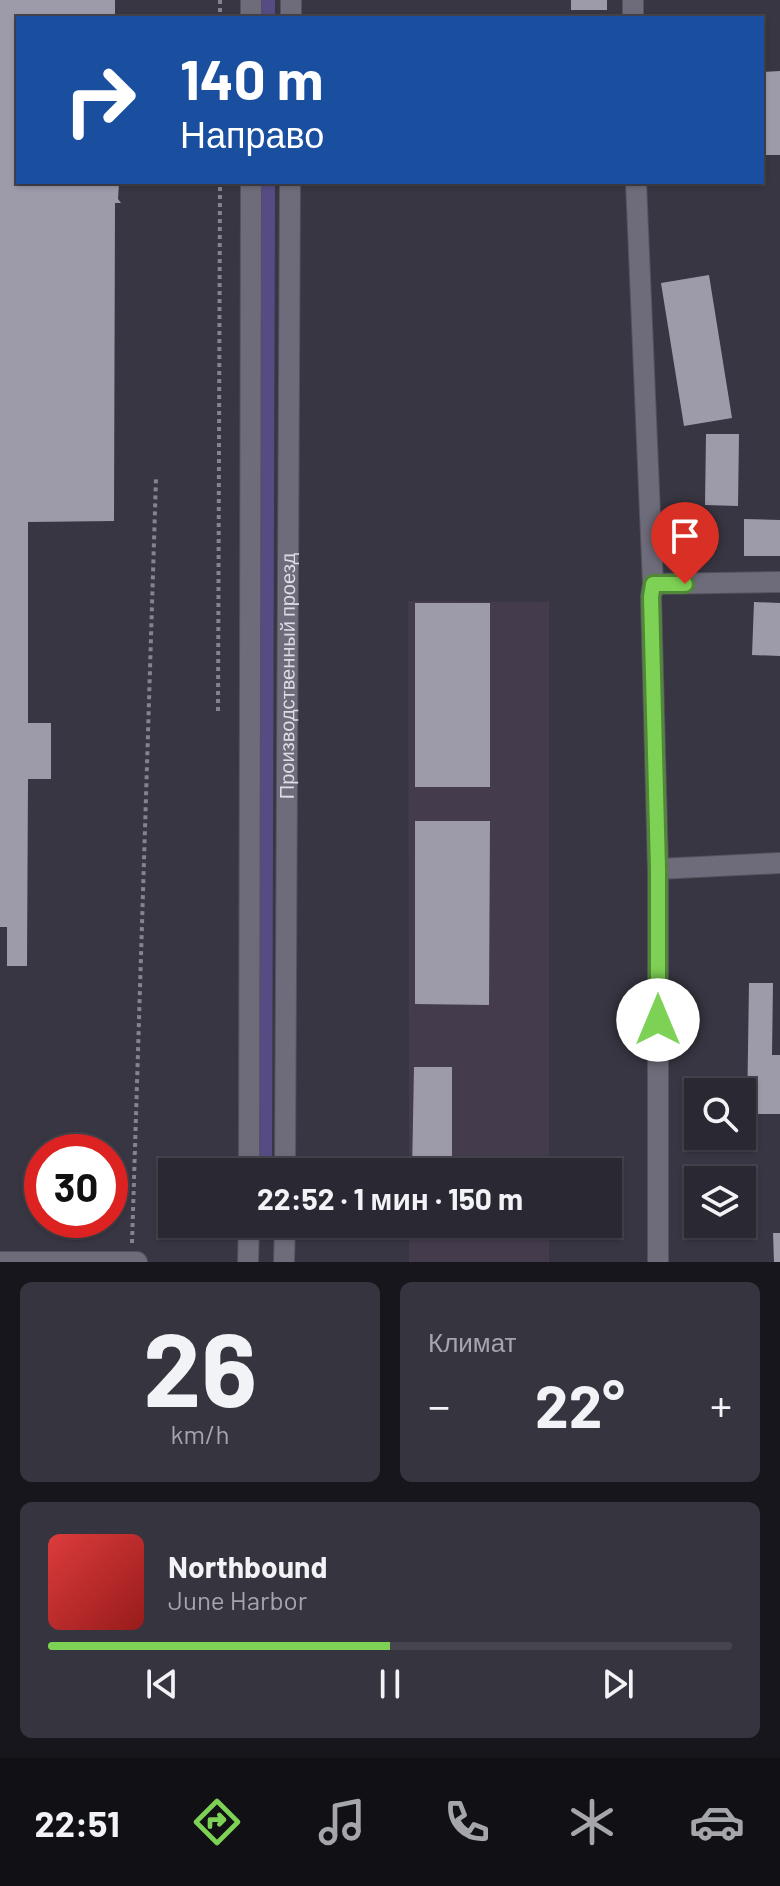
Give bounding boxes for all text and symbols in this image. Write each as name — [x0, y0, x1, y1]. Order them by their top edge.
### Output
text: 140 m — [180, 44, 324, 111]
icon: right — [48, 48, 152, 152]
text: Направо — [180, 112, 324, 155]
pin — [651, 502, 719, 584]
icon: arrive — [663, 514, 707, 558]
street label: Производственный проезд — [274, 552, 299, 799]
position arrow — [616, 978, 700, 1062]
map controls — [684, 1078, 756, 1238]
button: search — [684, 1078, 756, 1150]
speed limit sign: 30 — [24, 1134, 128, 1238]
button: layers — [684, 1166, 756, 1238]
text: 22:52 · 1 мин · 150 m — [257, 1180, 523, 1216]
text: 26 — [143, 1303, 257, 1428]
text: Климат — [428, 1326, 517, 1357]
text: 22° — [535, 1368, 625, 1440]
text: − — [428, 1378, 450, 1431]
text: + — [710, 1378, 732, 1431]
text: km/h — [171, 1418, 229, 1449]
text: Northbound — [168, 1548, 327, 1584]
text: June Harbor — [168, 1584, 307, 1615]
icon: previous — [140, 1662, 184, 1706]
icon: pause — [368, 1662, 412, 1706]
icon: next — [596, 1662, 640, 1706]
icon: directions — [189, 1794, 245, 1850]
icon: music — [314, 1794, 370, 1850]
icon: phone — [439, 1794, 495, 1850]
icon: climate — [564, 1794, 620, 1850]
icon: car — [689, 1794, 745, 1850]
text: 22:51 — [35, 1801, 120, 1844]

